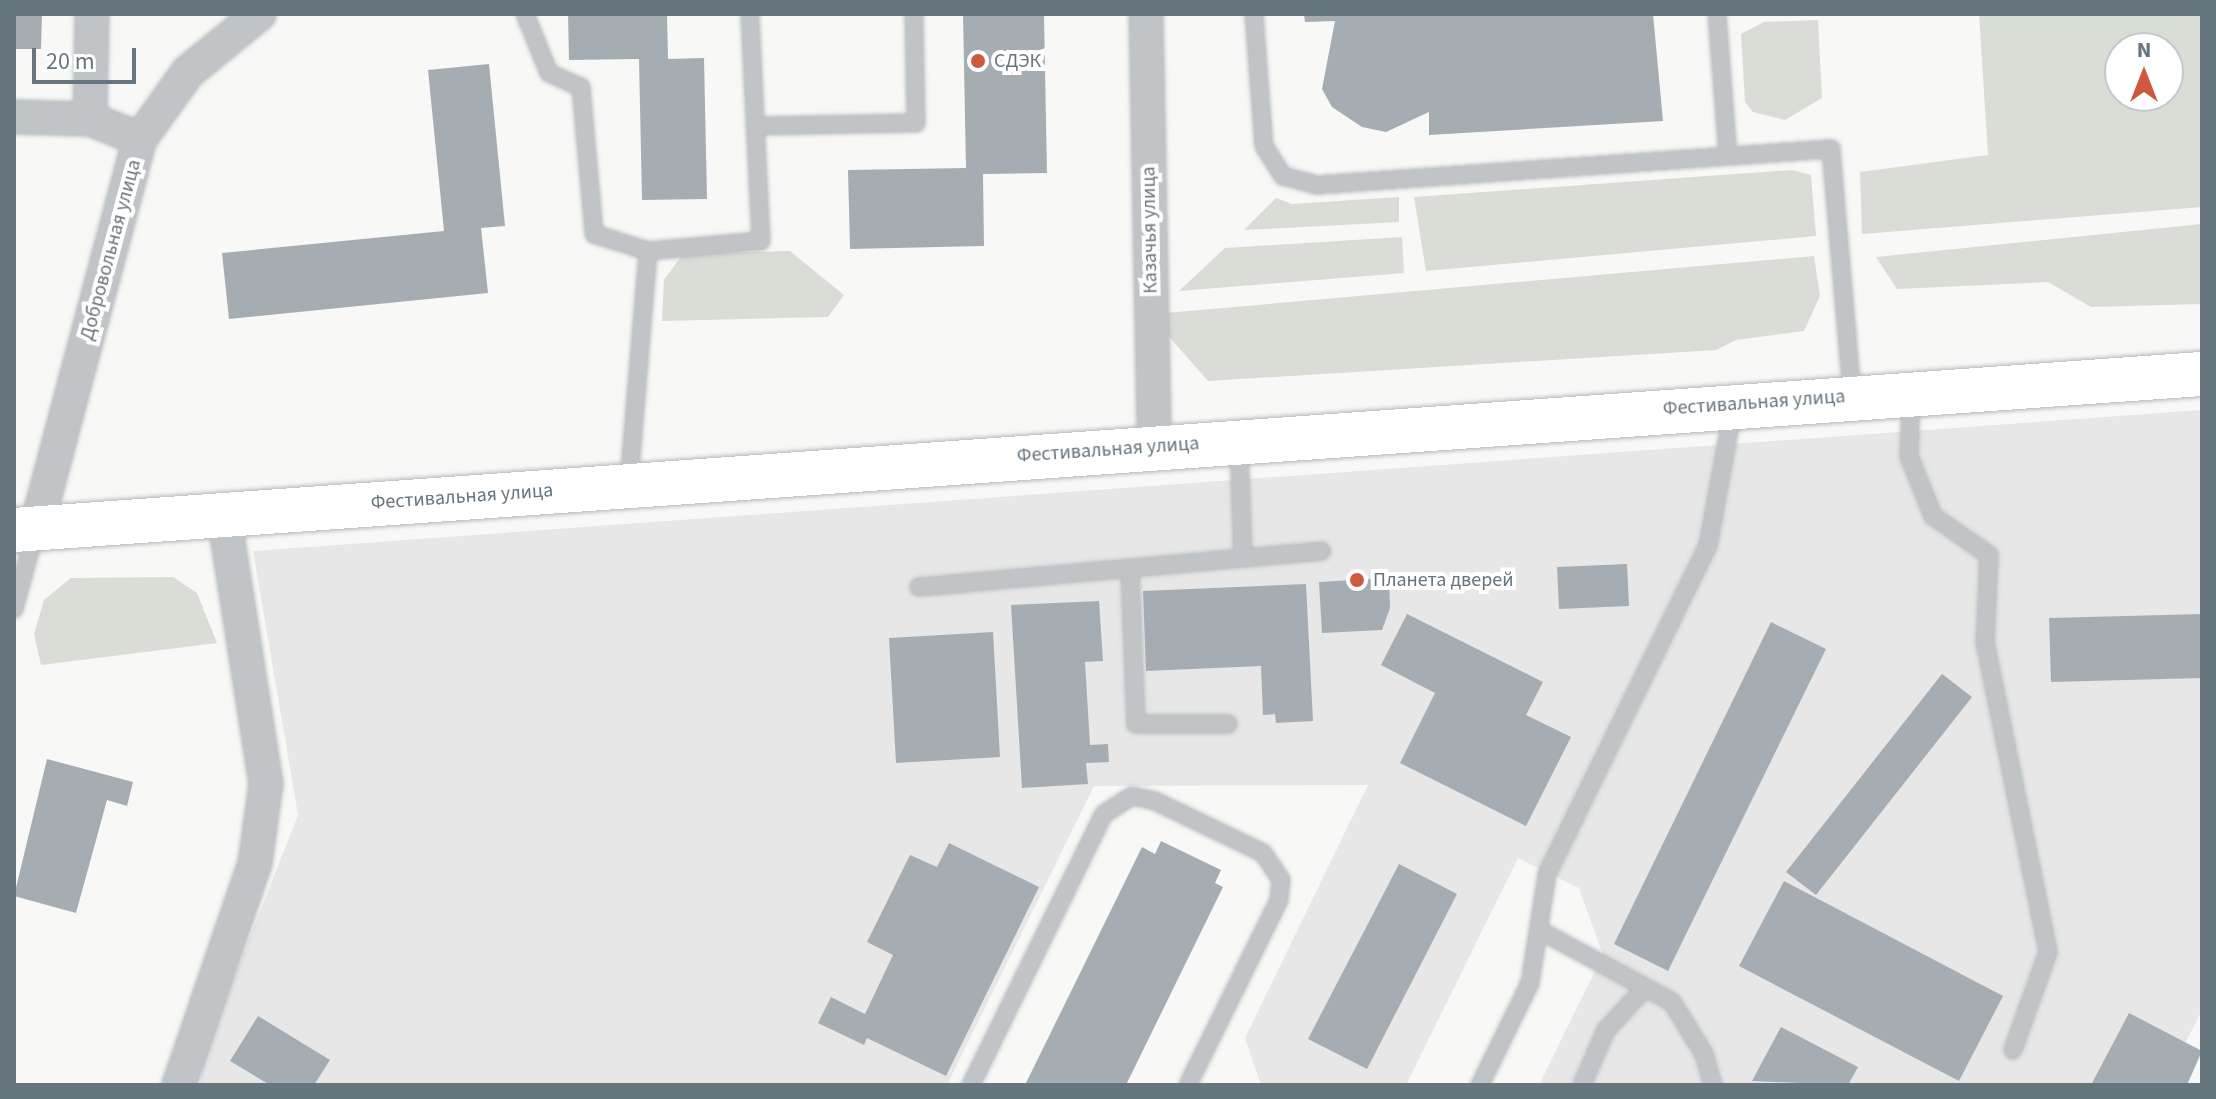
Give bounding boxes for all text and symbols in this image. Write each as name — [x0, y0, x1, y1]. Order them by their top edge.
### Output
scale bar — [36, 32, 140, 82]
north arrow — [2104, 32, 2184, 112]
text: N — [2137, 34, 2151, 66]
text: 20 m — [46, 44, 95, 79]
place label: СДЭК — [994, 49, 1041, 73]
marker: СДЭК — [969, 52, 987, 70]
street label: Добровольная улица — [75, 157, 147, 343]
street label: Казачья улица — [1137, 166, 1163, 294]
street label: Фестивальная улица — [1662, 385, 1846, 421]
street label: Фестивальная улица — [1016, 432, 1200, 468]
street label: Фестивальная улица — [370, 479, 554, 515]
place label: Планета дверей — [1373, 568, 1513, 592]
marker: Планета дверей — [1348, 571, 1366, 589]

